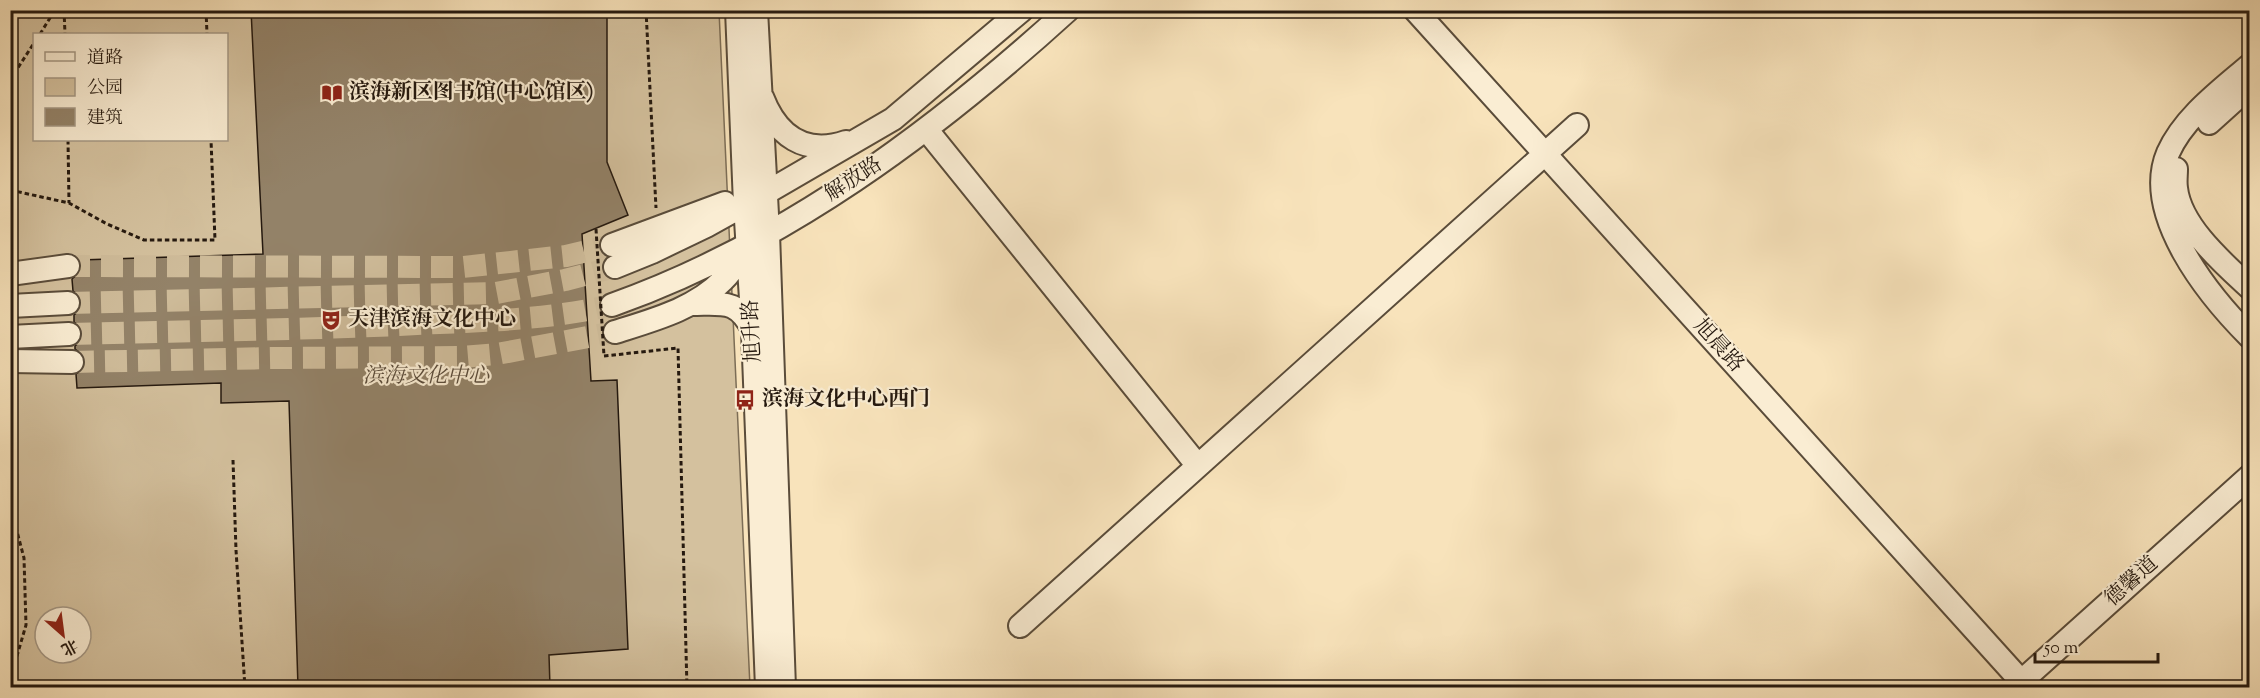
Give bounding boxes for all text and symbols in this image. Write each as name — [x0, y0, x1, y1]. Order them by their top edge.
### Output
legend — [33, 33, 228, 141]
text: 道路 — [87, 46, 123, 72]
text: 公园 — [87, 76, 123, 102]
place label: 滨海新区图书馆(中心馆区) — [349, 78, 594, 108]
library icon: 滨海新区图书馆(中心馆区) — [320, 81, 344, 105]
text: 建筑 — [87, 106, 123, 132]
street label: 解放路 — [819, 150, 889, 210]
street label: 旭升路 — [736, 299, 770, 363]
place label: 天津滨海文化中心 — [348, 305, 516, 335]
theatre icon: 天津滨海文化中心 — [319, 308, 343, 332]
street label: 旭晨路 — [1686, 313, 1750, 379]
park label: 滨海文化中心 — [363, 362, 490, 392]
place label: 滨海文化中心西门 — [762, 385, 930, 415]
bus stop icon: 滨海文化中心西门 — [733, 388, 757, 412]
street label: 德馨道 — [2099, 550, 2165, 614]
north arrow — [33, 605, 93, 665]
scale bar — [2035, 626, 2158, 664]
text: 北 — [56, 632, 81, 660]
text: 50 m — [2043, 636, 2079, 662]

